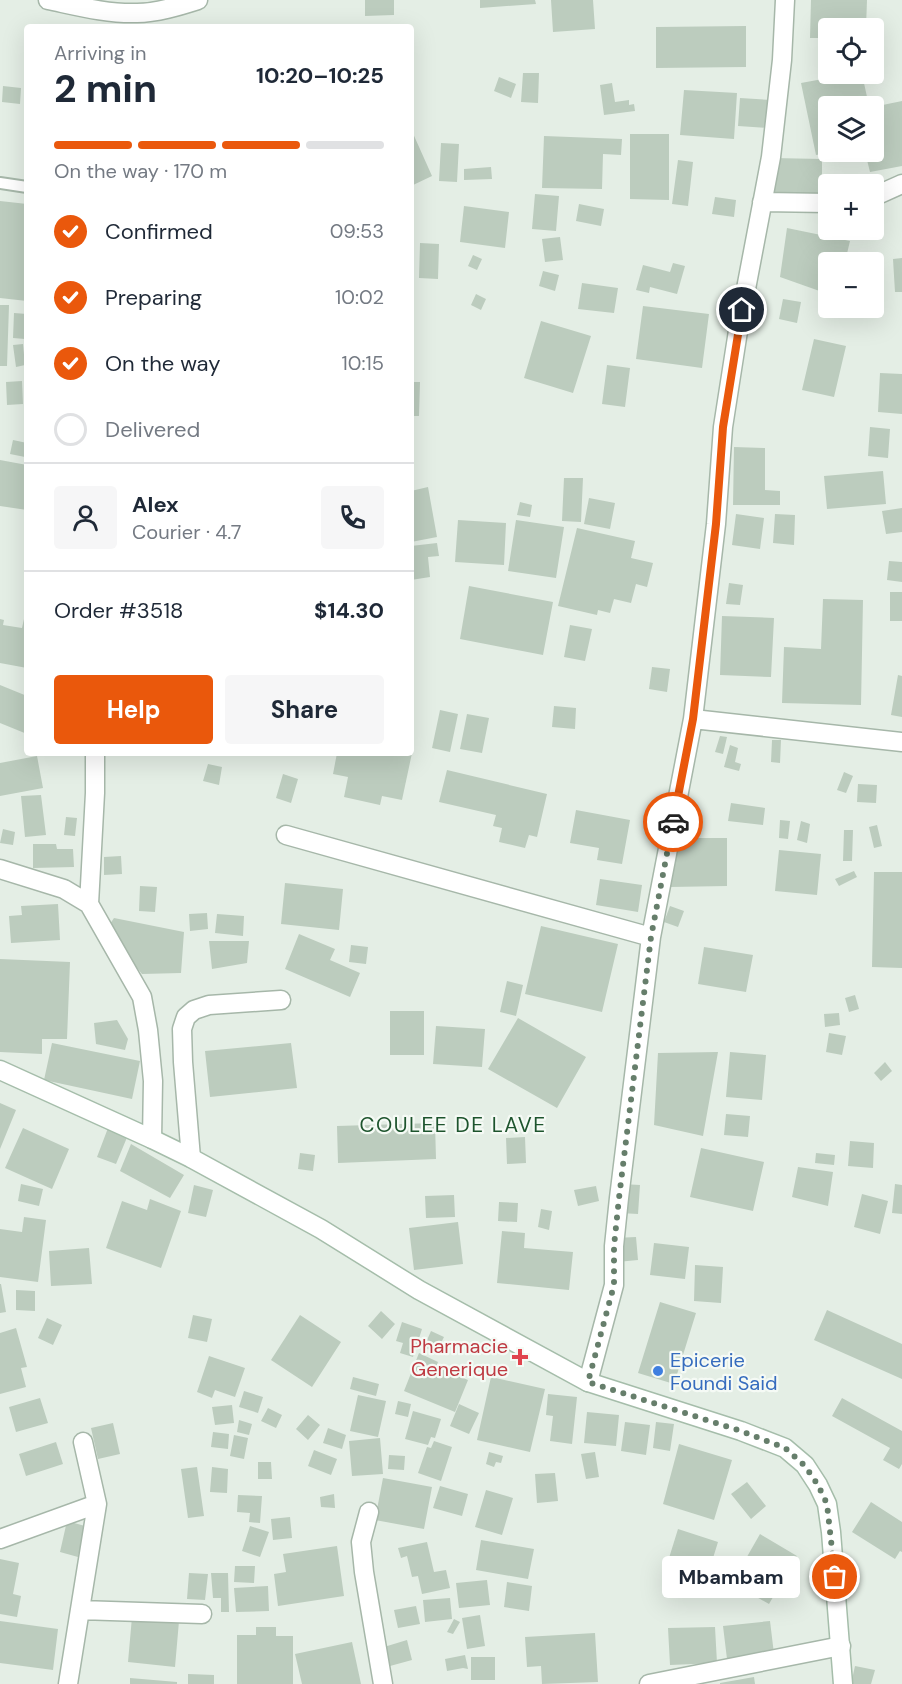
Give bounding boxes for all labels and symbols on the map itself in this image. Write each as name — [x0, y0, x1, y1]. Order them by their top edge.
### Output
pin — [716, 284, 767, 335]
courier — [643, 792, 703, 852]
district label: COULEE DE LAVE — [359, 1111, 547, 1139]
place label: Pharmacie Generique — [410, 1333, 508, 1382]
place label: Epicerie Foundi Said — [670, 1347, 778, 1396]
marker: Pharmacie Generique — [513, 1350, 527, 1364]
marker: Epicerie Foundi Said — [651, 1364, 665, 1378]
pin — [809, 1551, 860, 1602]
callout: Mbambam — [661, 1556, 799, 1598]

